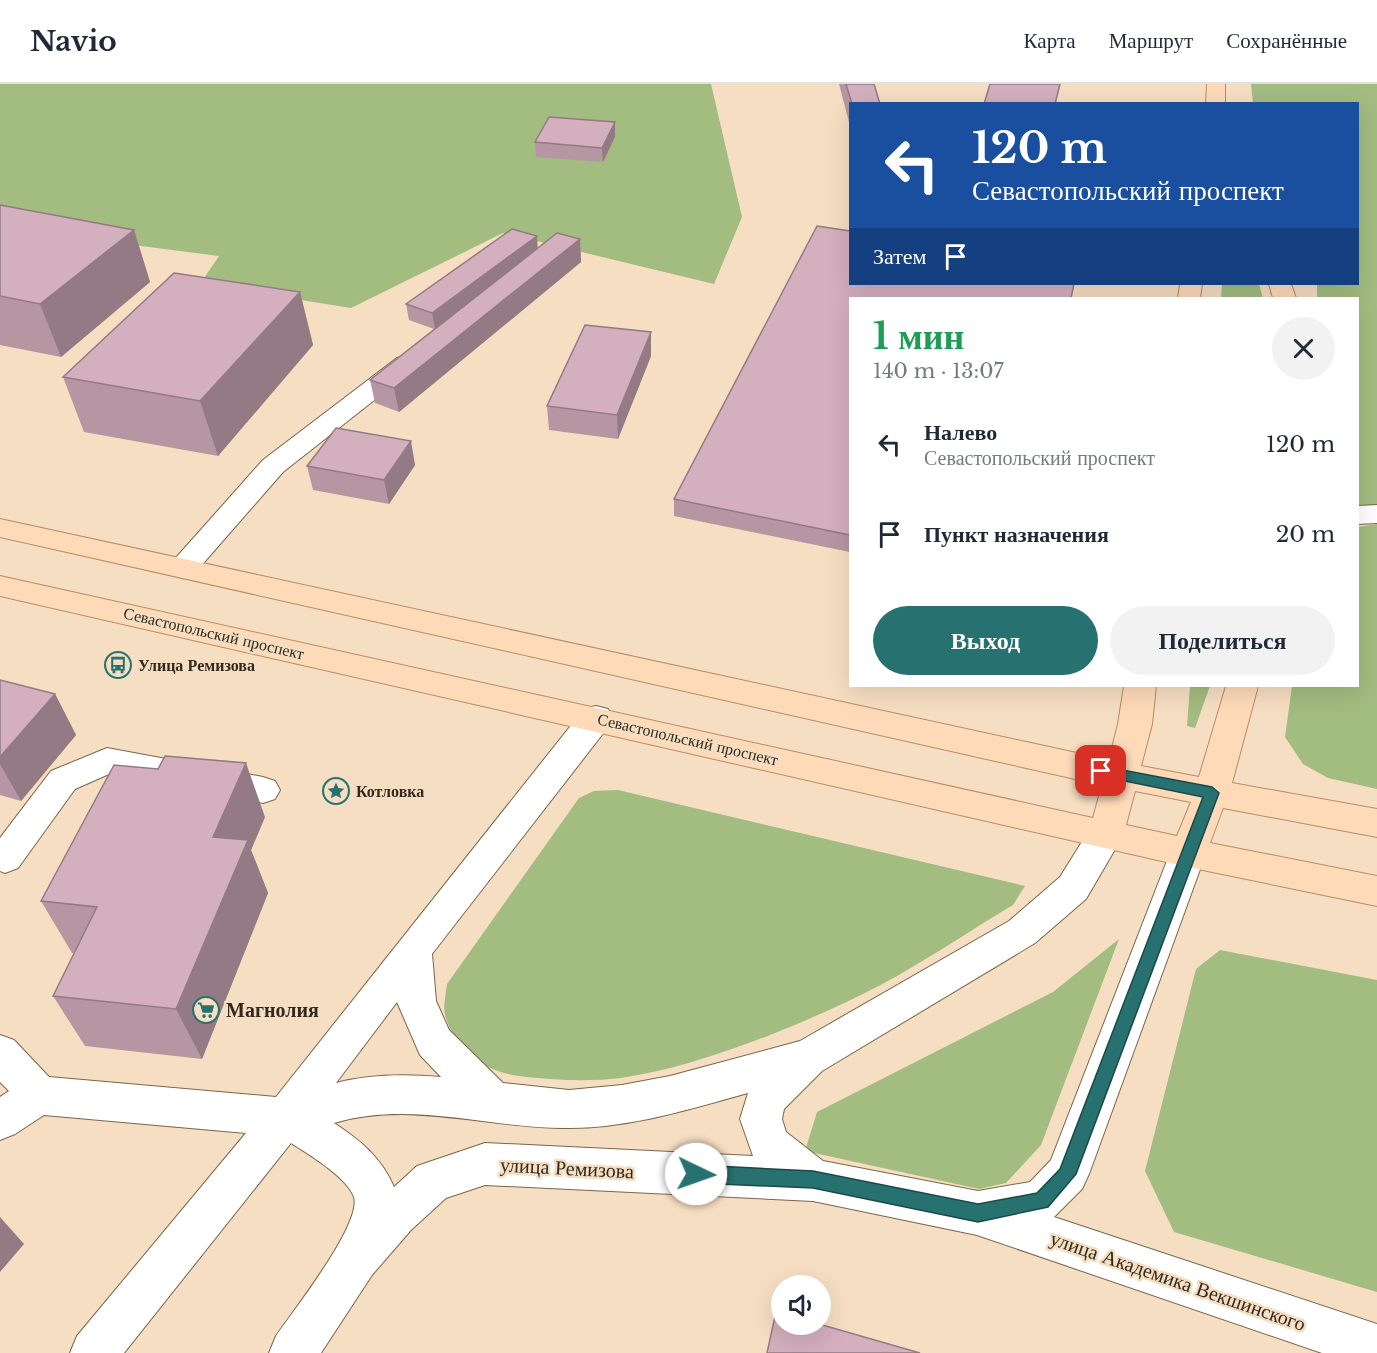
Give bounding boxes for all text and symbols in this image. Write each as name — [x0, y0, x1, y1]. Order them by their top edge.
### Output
text: Navio — [30, 24, 117, 59]
text: Карта — [1024, 28, 1076, 54]
text: Маршрут — [1109, 28, 1193, 54]
text: Сохранённые — [1226, 28, 1347, 54]
text: 120 m — [972, 122, 1107, 174]
icon: left — [873, 126, 951, 204]
text: Севастопольский проспект — [972, 174, 1284, 207]
icon: arrive — [939, 240, 972, 273]
text: Затем — [873, 243, 927, 270]
text: 1 мин — [873, 314, 964, 359]
button: close — [1272, 317, 1335, 380]
text: 140 m · 13:07 — [873, 359, 1004, 383]
text: Налево — [924, 419, 997, 446]
icon: left — [873, 428, 906, 461]
text: 120 m — [1266, 431, 1335, 458]
text: Севастопольский проспект — [924, 446, 1155, 470]
icon: arrive — [873, 518, 906, 551]
text: Пункт назначения — [924, 521, 1109, 548]
text: 20 m — [1276, 521, 1335, 548]
street label: Севастопольский проспект — [122, 602, 306, 664]
button: Выход — [873, 606, 1098, 675]
button: Поделиться — [1110, 606, 1335, 675]
bus stop icon: Улица Ремизова — [103, 650, 133, 680]
place label: Улица Ремизова — [138, 655, 255, 675]
street label: Севастопольский проспект — [596, 708, 780, 770]
pin — [1075, 745, 1126, 796]
icon: arrive — [1084, 754, 1117, 787]
place icon: Котловка — [321, 776, 351, 806]
place label: Котловка — [356, 781, 424, 801]
supermarket icon: Магнолия — [191, 995, 221, 1025]
place label: Магнолия — [226, 998, 319, 1022]
position arrow — [664, 1142, 728, 1206]
street label: улица Ремизова — [499, 1153, 635, 1183]
street label: улица Академика Векшинского — [1047, 1226, 1309, 1336]
map controls — [771, 1275, 831, 1335]
button: sound — [771, 1275, 831, 1335]

